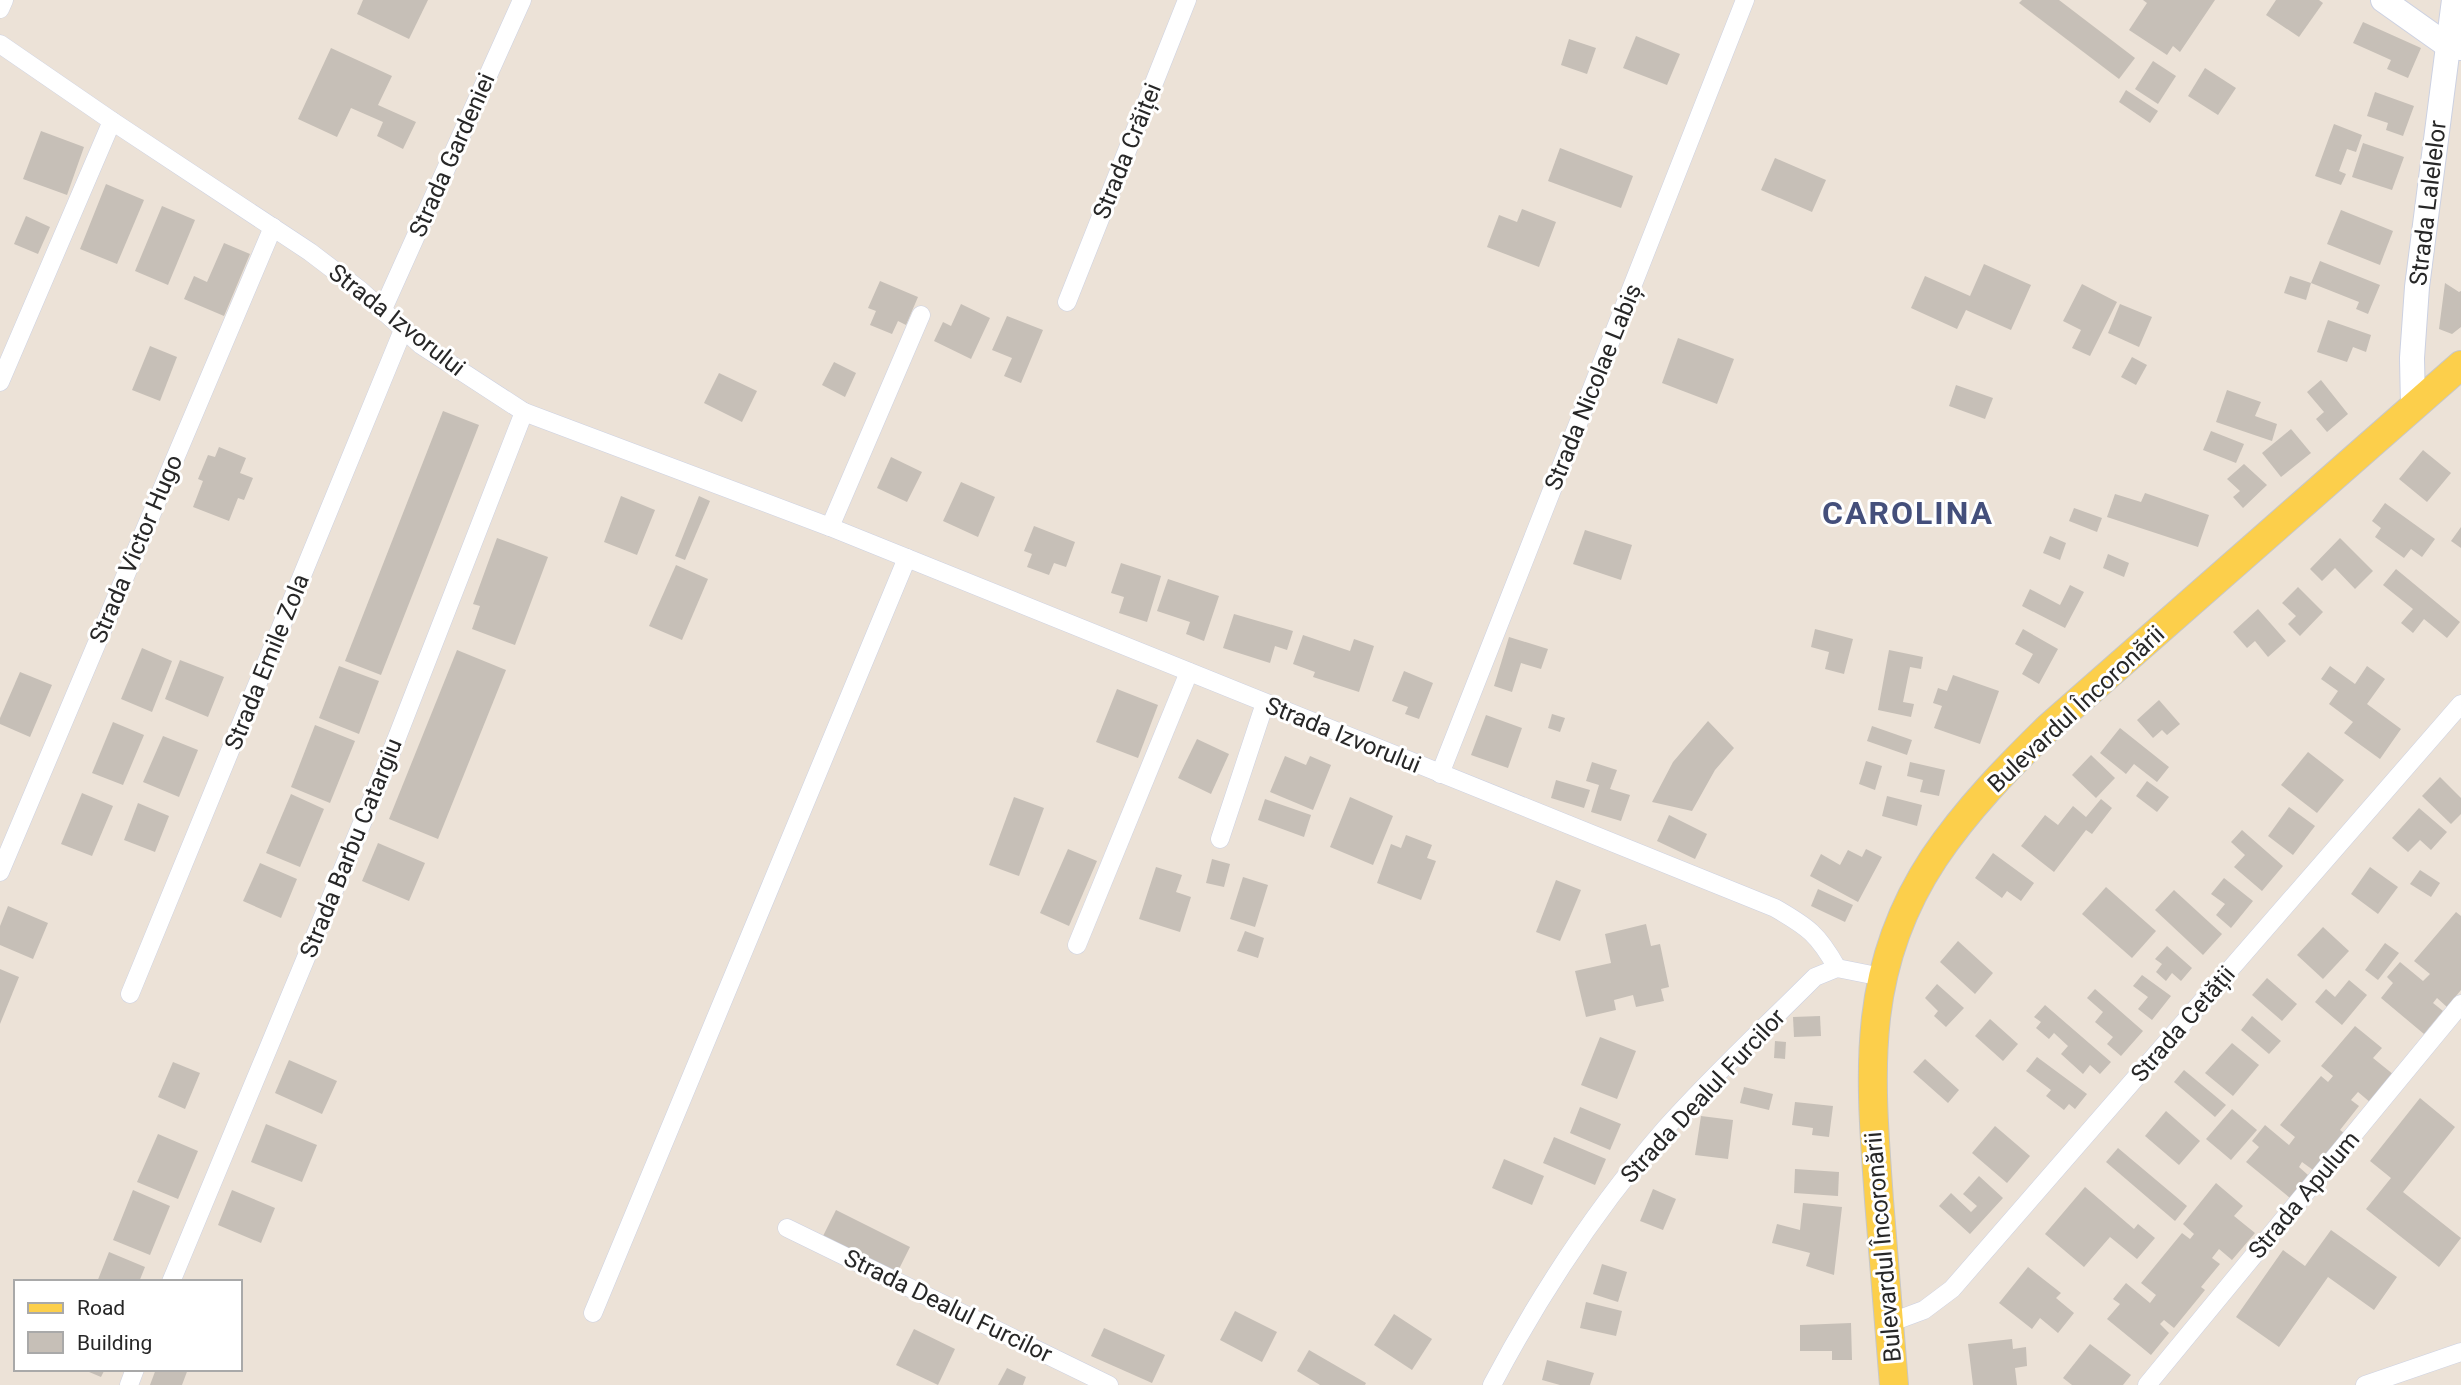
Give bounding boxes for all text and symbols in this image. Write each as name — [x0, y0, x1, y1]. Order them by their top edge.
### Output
street label: Strada Gardeniei — [403, 69, 501, 241]
street label: Strada Crăiței — [1087, 79, 1167, 223]
street label: Strada Lalelelor — [2404, 119, 2452, 287]
street label: Strada Izvorului — [323, 258, 471, 382]
street label: Strada Nicolae Labiș — [1539, 280, 1647, 494]
street label: Strada Victor Hugo — [84, 451, 188, 647]
district label: CAROLINA — [1822, 494, 1994, 532]
street label: Strada Emile Zola — [219, 570, 315, 754]
street label: Bulevardul Încoronării — [1982, 620, 2170, 798]
street label: Strada Izvorului — [1261, 691, 1425, 779]
street label: Strada Barbu Catargiu — [294, 734, 408, 962]
street label: Strada Cetății — [2125, 960, 2241, 1088]
street label: Strada Dealul Furcilor — [1615, 1003, 1791, 1189]
street label: Strada Apulum — [2243, 1126, 2365, 1264]
street label: Bulevardul Încoronării — [1859, 1131, 1907, 1363]
street label: Strada Dealul Furcilor — [839, 1243, 1057, 1369]
legend — [14, 1280, 242, 1371]
text: Road — [77, 1296, 125, 1320]
text: Building — [77, 1331, 152, 1355]

